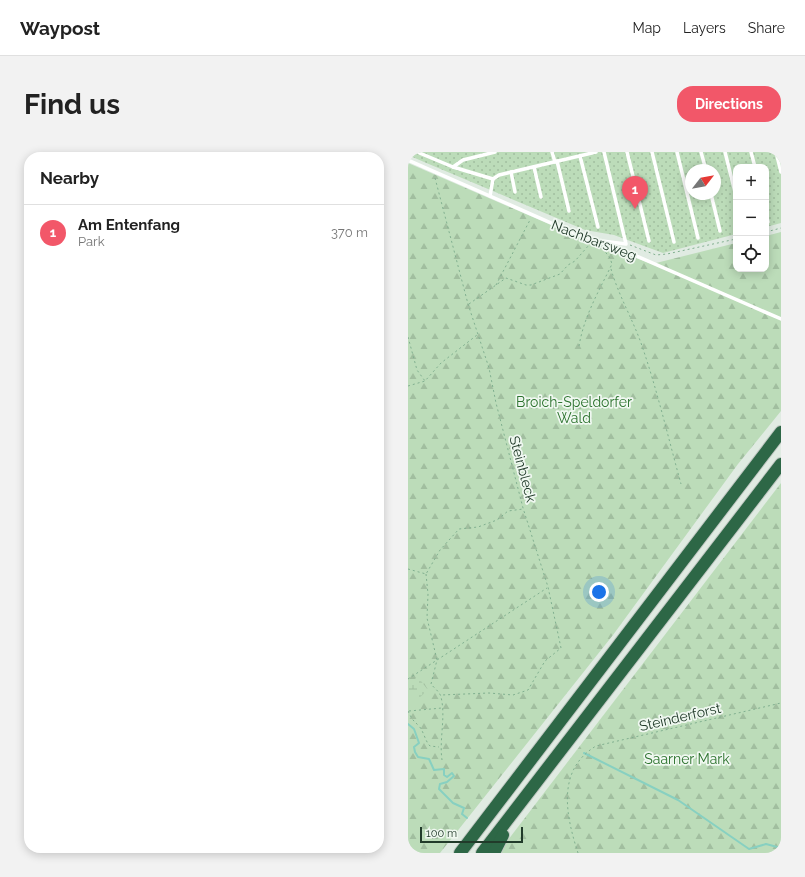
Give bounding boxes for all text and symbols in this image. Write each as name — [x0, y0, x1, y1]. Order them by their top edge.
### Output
text: Waypost — [20, 17, 100, 39]
text: Map — [633, 20, 661, 36]
text: Layers — [683, 20, 726, 36]
text: Share — [748, 20, 785, 36]
button: Directions — [677, 86, 781, 122]
text: Find us — [24, 88, 120, 121]
north arrow — [685, 164, 721, 200]
map controls — [733, 164, 769, 272]
button: + — [733, 164, 769, 200]
text: Nearby — [40, 168, 99, 188]
pin: 1 — [622, 176, 648, 209]
button: − — [733, 200, 769, 236]
text: Am Entenfang — [78, 216, 180, 234]
street label: Nachbarsweg — [549, 216, 639, 264]
text: 1 — [50, 225, 56, 240]
text: 370 m — [331, 225, 368, 240]
text: Park — [78, 234, 105, 249]
button: locate — [733, 236, 769, 272]
park label: Broich-Speldorfer Wald — [516, 394, 632, 426]
street label: Steinbleck — [506, 434, 540, 505]
your location — [589, 582, 609, 602]
street label: Steinderforst — [638, 700, 723, 734]
park label: Saarner Mark — [644, 751, 730, 767]
scale bar — [420, 825, 523, 844]
text: 100 m — [426, 827, 457, 840]

